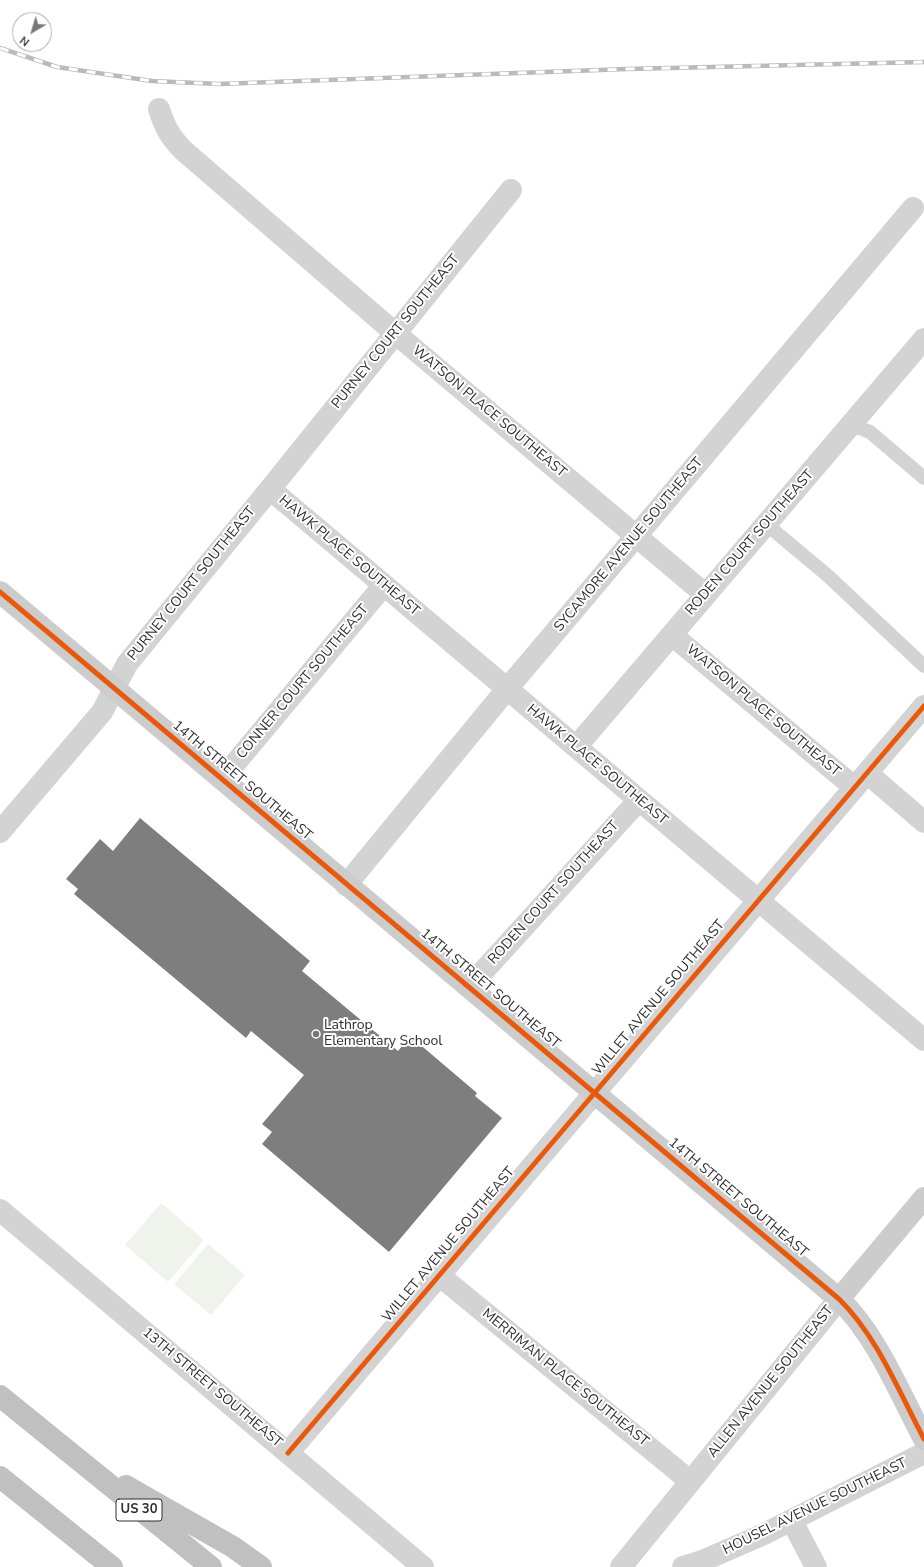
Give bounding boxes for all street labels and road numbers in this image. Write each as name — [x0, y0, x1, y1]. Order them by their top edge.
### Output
street label: PURNEY COURT SOUTHEAST — [329, 252, 463, 412]
street label: WATSON PLACE SOUTHEAST — [408, 343, 570, 481]
street label: SYCAMORE AVENUE SOUTHEAST — [551, 454, 707, 636]
street label: RODEN COURT SOUTHEAST — [682, 467, 818, 619]
street label: HAWK PLACE SOUTHEAST — [275, 492, 423, 620]
street label: PURNEY COURT SOUTHEAST — [125, 504, 259, 664]
street label: CONNER COURT SOUTHEAST — [233, 601, 373, 763]
street label: WATSON PLACE SOUTHEAST — [682, 642, 844, 780]
street label: HAWK PLACE SOUTHEAST — [523, 701, 671, 829]
street label: 14TH STREET SOUTHEAST — [169, 718, 315, 844]
street label: RODEN COURT SOUTHEAST — [485, 818, 623, 968]
street label: WILLET AVENUE SOUTHEAST — [589, 917, 729, 1079]
street label: 14TH STREET SOUTHEAST — [417, 926, 563, 1052]
street label: 14TH STREET SOUTHEAST — [665, 1135, 811, 1261]
street label: WILLET AVENUE SOUTHEAST — [379, 1164, 519, 1326]
street label: ALLEN AVENUE SOUTHEAST — [704, 1303, 838, 1461]
street label: MERRIMAN PLACE SOUTHEAST — [478, 1306, 652, 1450]
street label: 13TH STREET SOUTHEAST — [139, 1325, 285, 1451]
street label: HOUSEL AVENUE SOUTHEAST — [720, 1455, 910, 1559]
road number: US 30 — [116, 1499, 162, 1521]

